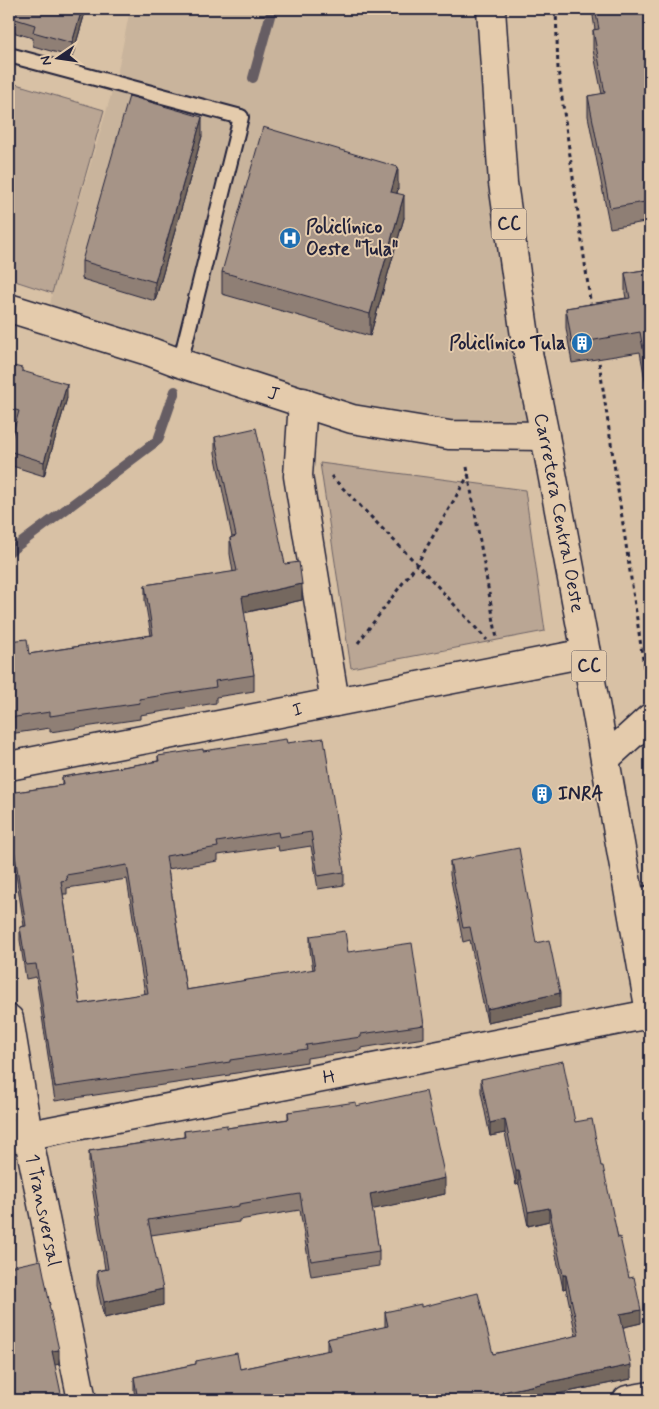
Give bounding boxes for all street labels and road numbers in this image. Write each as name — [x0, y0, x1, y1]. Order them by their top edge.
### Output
road number: CC — [492, 208, 526, 240]
street label: J — [264, 380, 283, 407]
street label: Carretera Central Oeste — [528, 411, 591, 614]
road number: CC — [572, 650, 606, 681]
street label: I — [290, 696, 305, 723]
street label: H — [320, 1063, 337, 1090]
street label: 1 Transversal — [20, 1151, 67, 1269]

